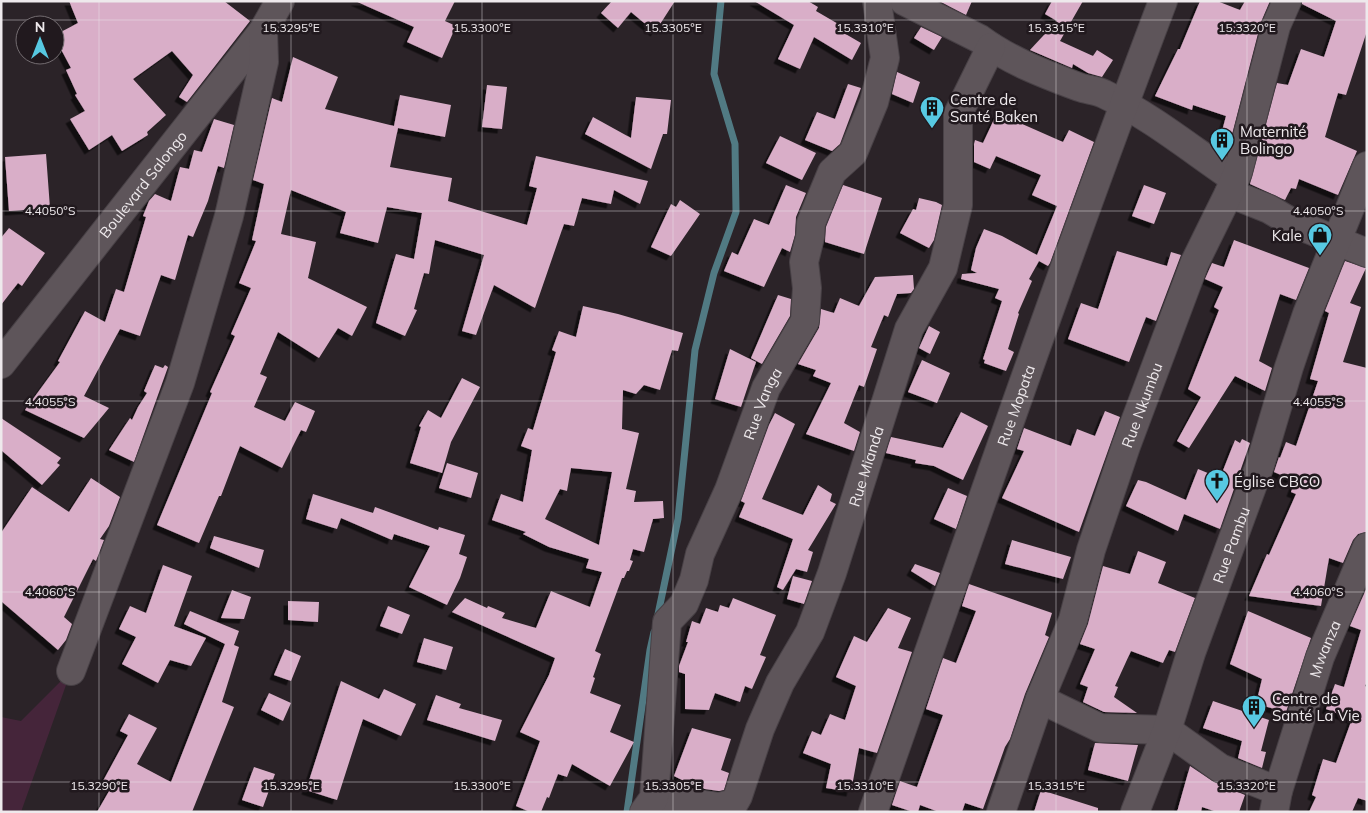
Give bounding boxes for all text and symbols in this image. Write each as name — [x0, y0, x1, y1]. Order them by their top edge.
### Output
north arrow — [15, 15, 65, 65]
text: N — [35, 18, 45, 36]
text: 15.3295°E — [262, 20, 320, 35]
text: 15.3300°E — [453, 20, 511, 35]
text: 15.3305°E — [644, 20, 702, 35]
text: 15.3310°E — [836, 20, 894, 35]
text: 15.3315°E — [1027, 20, 1085, 35]
text: 15.3320°E — [1218, 20, 1276, 35]
place label: Centre de Santé Baken — [950, 90, 1038, 126]
building icon: Centre de Santé Baken — [919, 95, 945, 129]
place label: Maternité Bolingo — [1240, 122, 1306, 158]
street label: Boulevard Salongo — [95, 127, 191, 241]
building icon: Maternité Bolingo — [1209, 127, 1235, 161]
text: 4.4050°S — [25, 203, 75, 218]
text: 4.4050°S — [1293, 203, 1343, 218]
shop icon: Kale — [1307, 222, 1333, 256]
place label: Kale — [1272, 226, 1302, 245]
street label: Rue Nkumbu — [1117, 360, 1166, 450]
street label: Rue Mopata — [992, 362, 1039, 448]
street label: Rue Vanga — [739, 364, 785, 442]
text: 4.4055°S — [25, 394, 75, 409]
text: 4.4055°S — [1293, 394, 1343, 409]
street label: Rue Mianda — [844, 424, 887, 509]
church icon: Église CBCO — [1204, 468, 1230, 502]
place label: Église CBCO — [1234, 472, 1320, 491]
street label: Rue Pambu — [1208, 504, 1254, 586]
text: 4.4060°S — [25, 584, 75, 599]
text: 4.4060°S — [1293, 584, 1343, 599]
street label: Mwanza — [1305, 617, 1344, 680]
place label: Centre de Santé La Vie — [1272, 689, 1360, 725]
building icon: Centre de Santé La Vie — [1241, 694, 1267, 728]
text: 15.3290°E — [70, 778, 128, 793]
text: 15.3295°E — [262, 778, 320, 793]
text: 15.3300°E — [453, 778, 511, 793]
text: 15.3305°E — [644, 778, 702, 793]
text: 15.3310°E — [836, 778, 894, 793]
text: 15.3315°E — [1027, 778, 1085, 793]
text: 15.3320°E — [1218, 778, 1276, 793]

